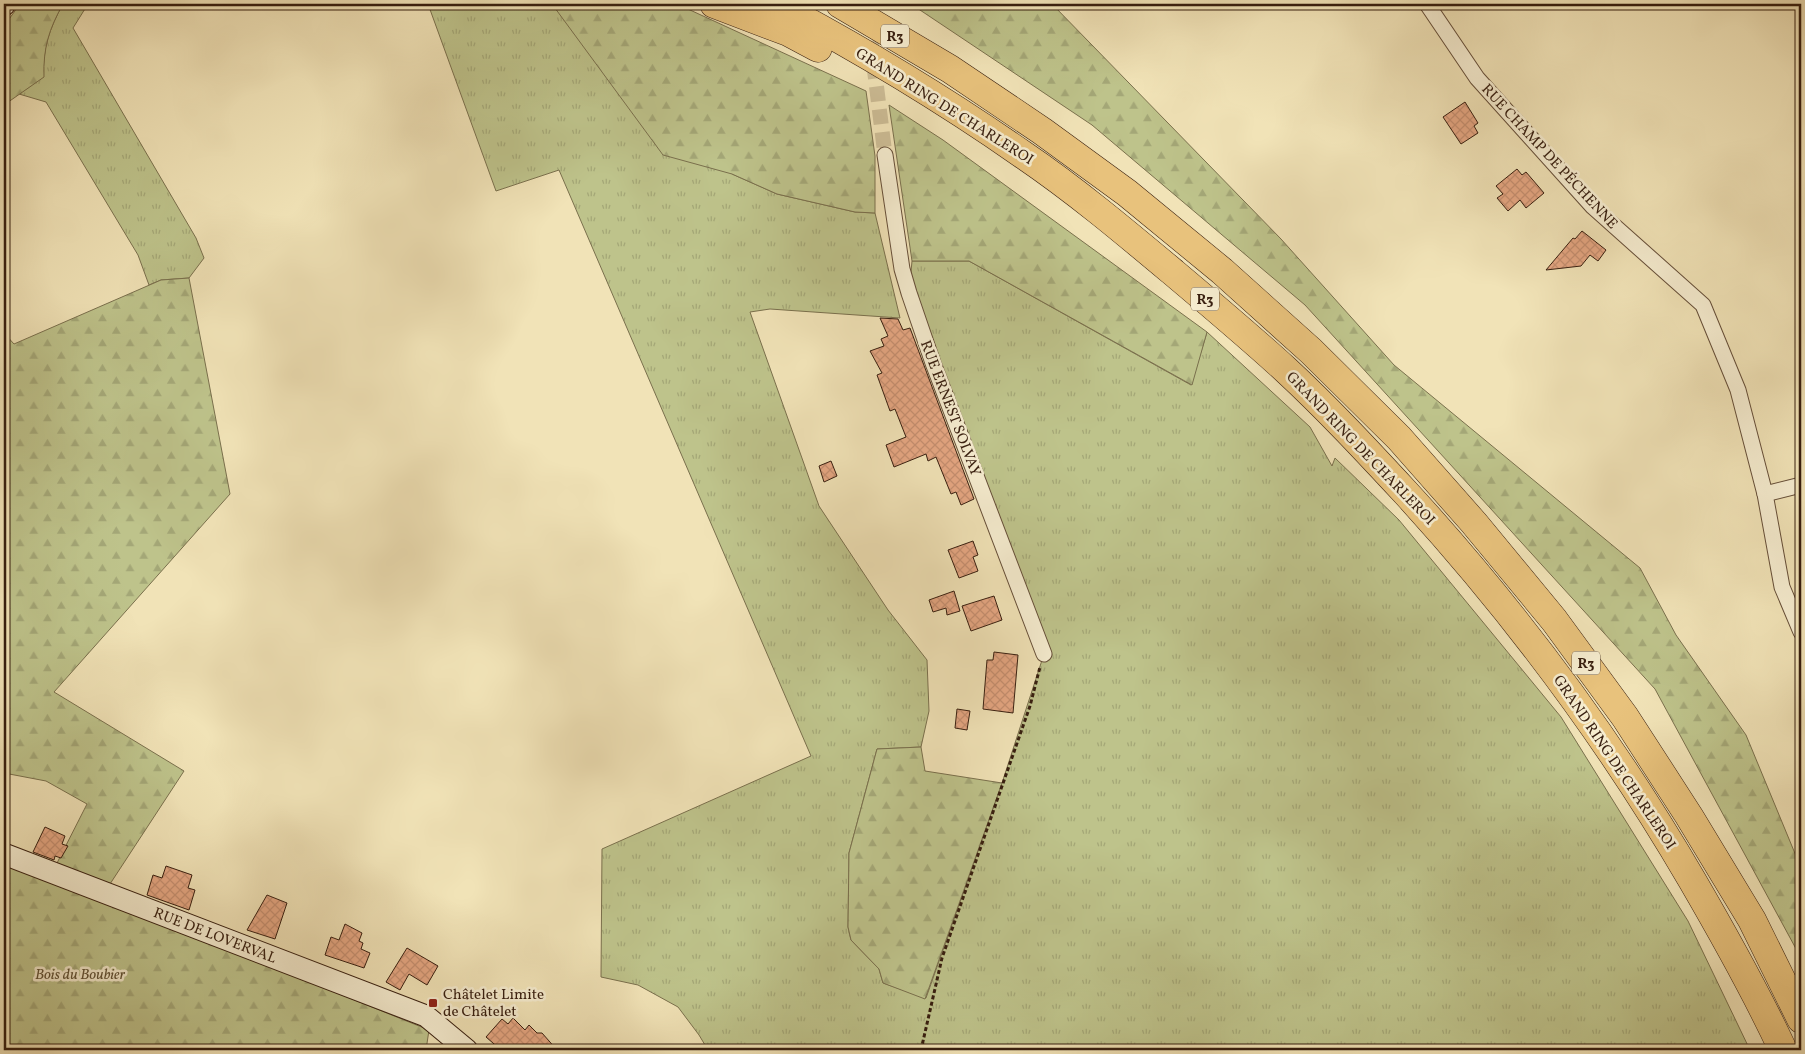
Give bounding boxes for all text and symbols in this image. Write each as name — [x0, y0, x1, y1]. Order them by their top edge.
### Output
road number: R3 — [881, 24, 909, 48]
street label: GRAND RING DE CHARLEROI — [851, 44, 1037, 171]
street label: RUE CHAMP DE PÉCHENNE — [1476, 80, 1622, 234]
road number: R3 — [1191, 288, 1219, 310]
street label: RUE ERNEST SOLVAY — [914, 337, 985, 480]
street label: GRAND RING DE CHARLEROI — [1281, 368, 1439, 531]
road number: R3 — [1572, 651, 1600, 674]
street label: GRAND RING DE CHARLEROI — [1547, 671, 1680, 854]
street label: RUE DE LOVERVAL — [150, 903, 280, 970]
park label: Bois du Boubier — [35, 965, 125, 986]
place label: Châtelet Limite de Châtelet — [443, 985, 544, 1023]
marker: Châtelet Limite de Châtelet — [427, 997, 439, 1009]

